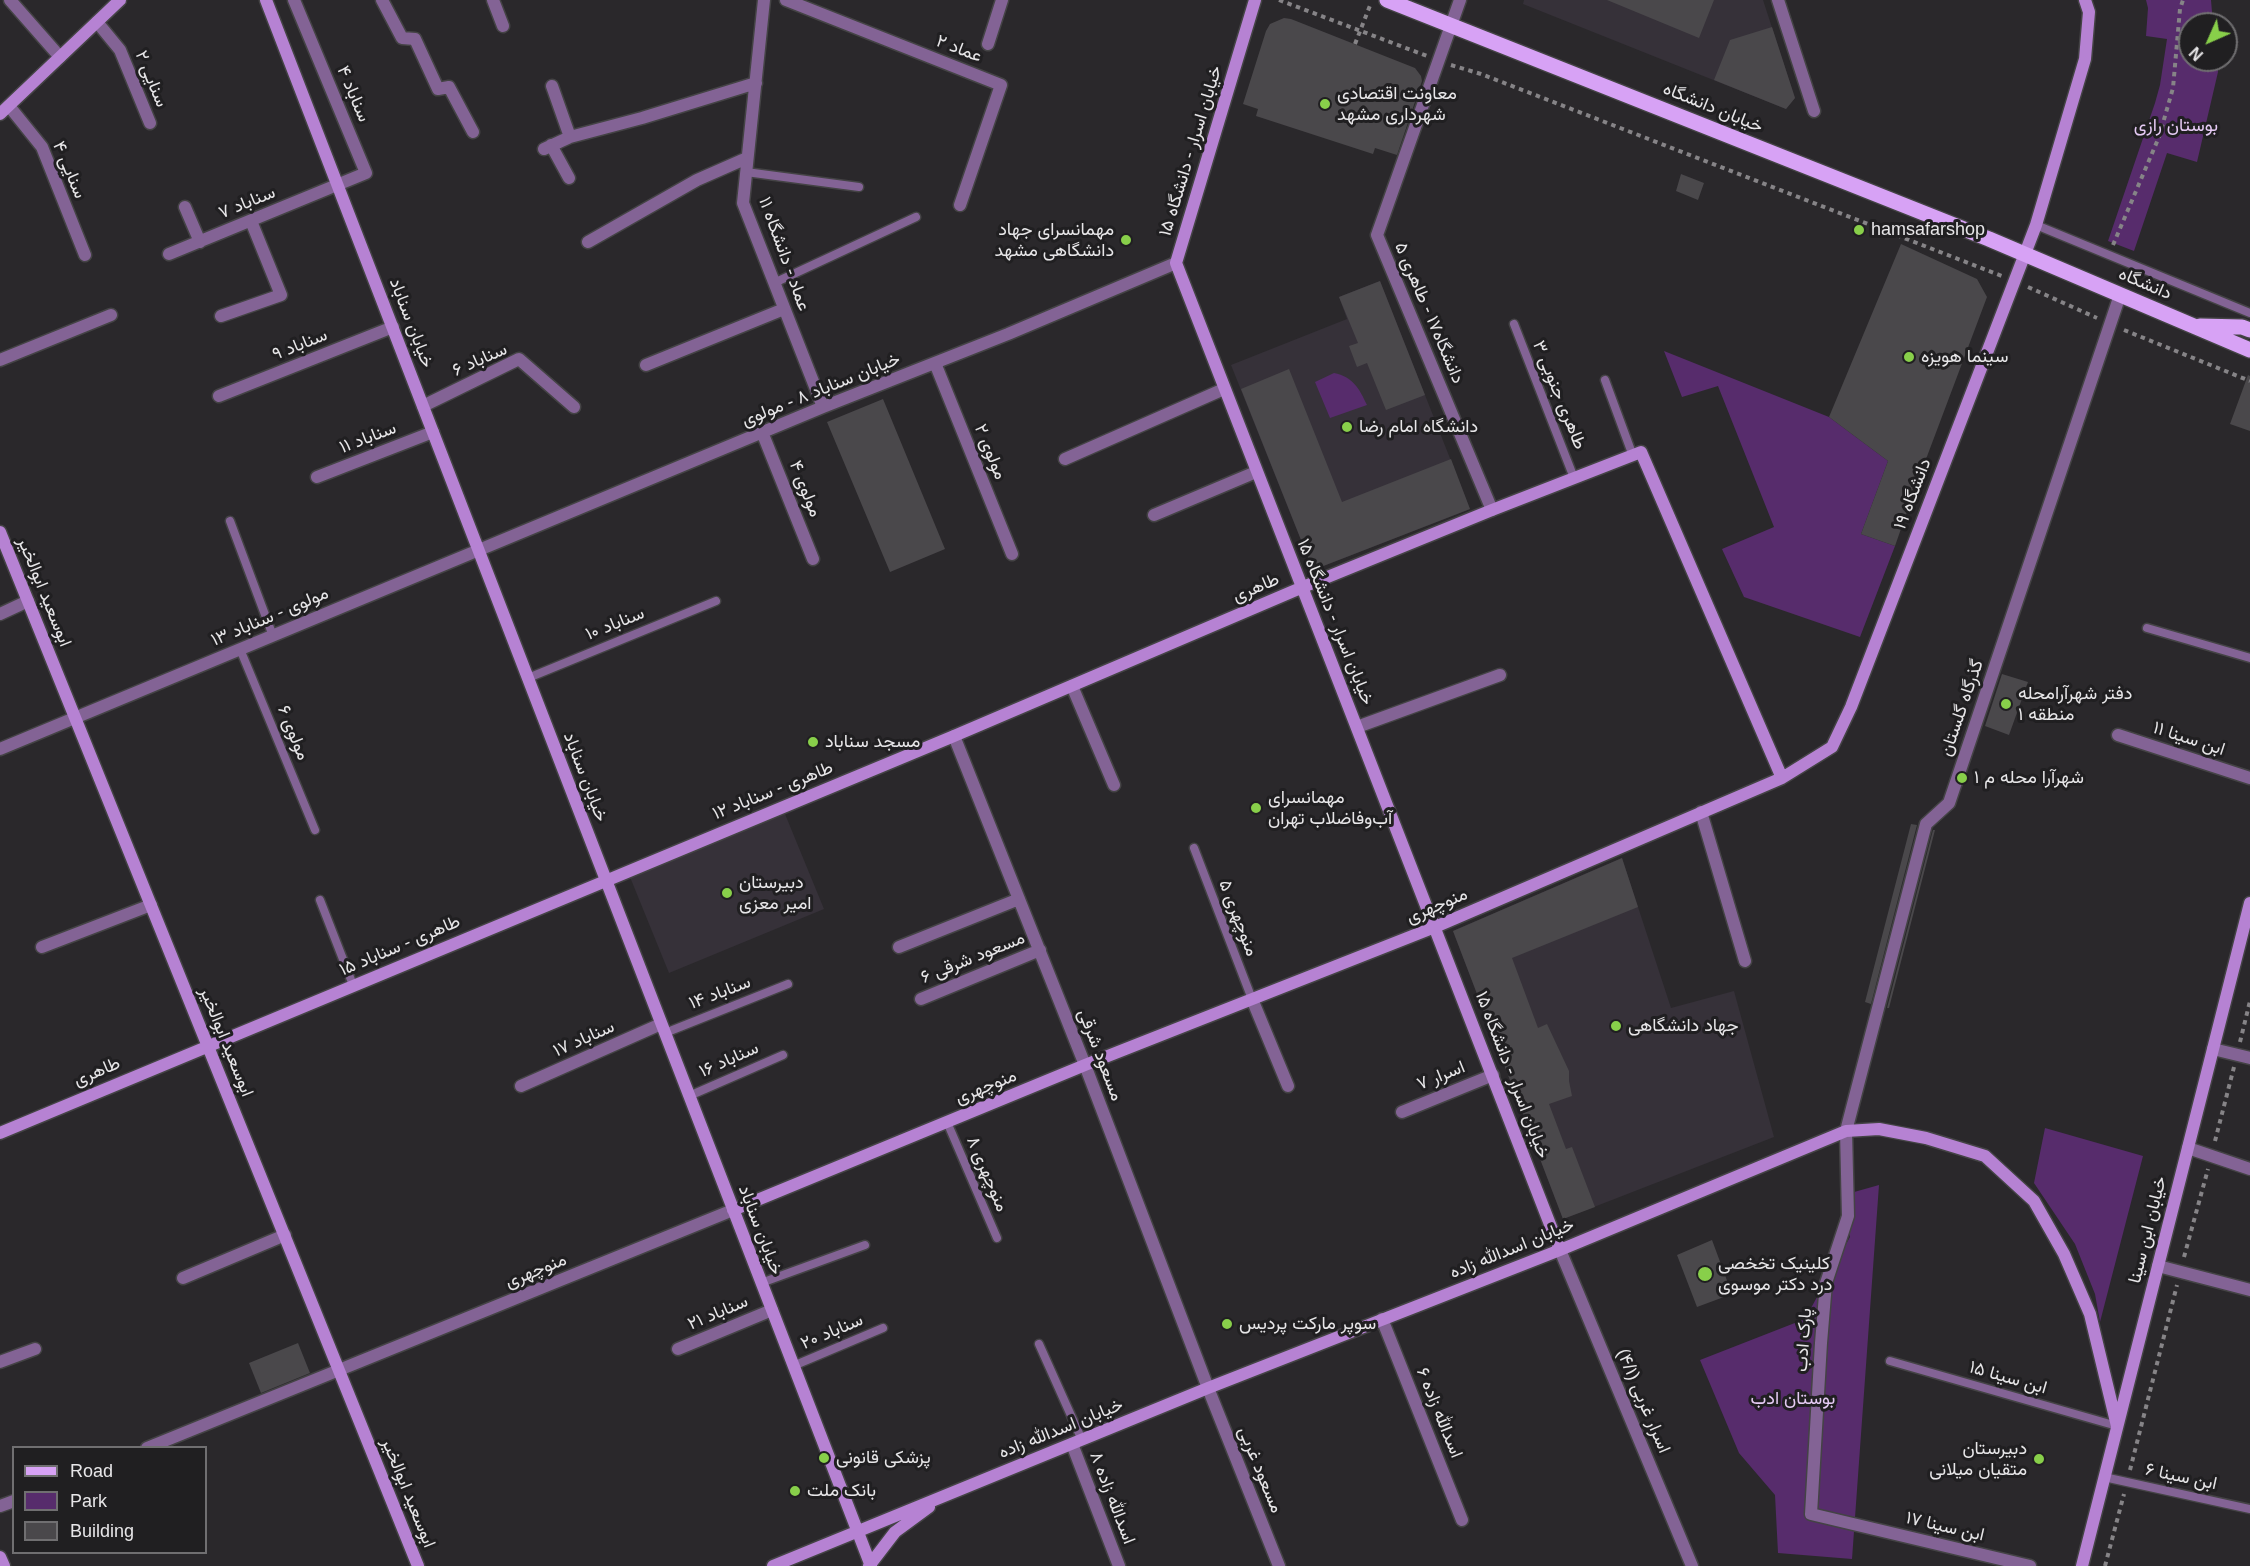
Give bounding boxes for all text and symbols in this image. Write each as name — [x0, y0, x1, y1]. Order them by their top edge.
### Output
north arrow — [2178, 12, 2238, 72]
street label: عماد ۲ — [933, 30, 985, 68]
text: N — [2186, 44, 2206, 64]
street label: سنایی ۲ — [130, 48, 172, 110]
street label: سناباد ۴ — [332, 63, 374, 125]
street label: خیابان اسرار - دانشگاه ۱۵ — [1155, 63, 1227, 239]
street label: خیابان دانشگاه — [1660, 78, 1766, 138]
place label: معاونت اقتصادی شهرداری مشهد — [1337, 83, 1457, 125]
marker: معاونت اقتصادی شهرداری مشهد — [1318, 97, 1332, 111]
park label: بوستان رازی — [2134, 115, 2218, 137]
street label: سنایی ۴ — [47, 138, 91, 202]
street label: سناباد ۷ — [216, 182, 278, 224]
street label: عماد - دانشگاه ۱۱ — [753, 194, 815, 314]
place label: مهمانسرای جهاد دانشگاهی مشهد — [994, 219, 1114, 262]
place label: hamsafarshop — [1871, 219, 1985, 241]
marker: hamsafarshop — [1852, 223, 1866, 237]
marker: مهمانسرای جهاد دانشگاهی مشهد — [1119, 233, 1133, 247]
street label: دانشگاه۱۷ - طاهری ۵ — [1389, 239, 1469, 387]
street label: دانشگاه — [2115, 263, 2175, 305]
street label: خیابان سناباد — [384, 275, 438, 371]
street label: سناباد ۹ — [269, 324, 331, 366]
street label: سناباد ۶ — [449, 338, 511, 382]
street label: طاهری جنوبی ۳ — [1527, 338, 1591, 452]
place label: سینما هویزه — [1921, 346, 2008, 368]
street label: خیابان سناباد ۸ - مولوی — [739, 348, 903, 432]
marker: سینما هویزه — [1902, 350, 1916, 364]
place label: دانشگاه امام رضا — [1359, 416, 1478, 438]
street label: سناباد ۱۱ — [337, 417, 399, 459]
marker: دانشگاه امام رضا — [1340, 420, 1354, 434]
street label: مولوی ۲ — [969, 421, 1011, 483]
street label: دانشگاه ۱۹ — [1890, 455, 1936, 533]
street label: مولوی ۴ — [784, 458, 826, 520]
street label: ابوسعید ابوالخیر — [12, 534, 76, 650]
street label: خیابان اسرار - دانشگاه ۱۵ — [1292, 536, 1378, 708]
street label: طاهری — [1229, 569, 1283, 607]
street label: مولوی - سناباد ۱۳ — [208, 583, 332, 651]
street label: سناباد ۱۰ — [582, 602, 648, 646]
street label: گذرگاه گلستان — [1935, 657, 1989, 759]
place label: دفتر شهرآرامحله منطقه ۱ — [2018, 683, 2132, 726]
marker: دفتر شهرآرامحله منطقه ۱ — [1999, 697, 2013, 711]
street label: مولوی ۶ — [272, 702, 314, 764]
street label: ابن سینا ۱۱ — [2150, 717, 2228, 761]
street label: خیابان سناباد — [558, 729, 612, 825]
place label: مسجد سناباد — [825, 731, 920, 753]
marker: مسجد سناباد — [806, 735, 820, 749]
street label: طاهری - سناباد ۱۲ — [710, 757, 836, 825]
place label: شهرآرا محله م ۱ — [1974, 767, 2084, 789]
marker: شهرآرا محله م ۱ — [1955, 771, 1969, 785]
place label: مهمانسرای آب‌و‌فاضلاب تهران — [1268, 787, 1392, 830]
marker: مهمانسرای آب‌و‌فاضلاب تهران — [1249, 801, 1263, 815]
place label: دبیرستان امیر معزی — [739, 872, 811, 914]
street label: منوچهری ۵ — [1214, 877, 1262, 959]
street label: منوچهری — [1403, 883, 1471, 929]
marker: دبیرستان امیر معزی — [720, 886, 734, 900]
street label: طاهری - سناباد ۱۵ — [336, 911, 464, 981]
street label: مسعود شرقی ۶ — [918, 927, 1028, 989]
street label: سناباد ۱۴ — [686, 971, 754, 1015]
street label: ابوسعید ابوالخیر — [194, 984, 258, 1100]
street label: خیابان اسرار - دانشگاه ۱۵ — [1470, 988, 1554, 1162]
street label: مسعود شرقی — [1073, 1006, 1127, 1104]
place label: جهاد دانشگاهی — [1628, 1015, 1739, 1037]
street label: سناباد ۱۷ — [550, 1016, 618, 1062]
marker: جهاد دانشگاهی — [1609, 1019, 1623, 1033]
street label: سناباد ۱۶ — [696, 1037, 762, 1083]
street label: طاهری — [70, 1053, 124, 1091]
street label: اسرار ۷ — [1414, 1057, 1468, 1095]
street label: منوچهری — [952, 1065, 1020, 1109]
street label: منوچهری ۸ — [961, 1133, 1013, 1215]
street label: خیابان ابن سینا — [2124, 1174, 2172, 1286]
street label: خیابان سناباد — [733, 1182, 787, 1278]
street label: خیابان اسدالله زاده — [1447, 1214, 1577, 1284]
street label: منوچهری — [502, 1249, 570, 1293]
place label: کلینیک تخخصی درد دکتر موسوی — [1718, 1253, 1832, 1296]
marker: کلینیک تخخصی درد دکتر موسوی — [1696, 1265, 1714, 1283]
street label: سناباد ۲۱ — [685, 1291, 751, 1335]
street label: پارک ادب — [1791, 1307, 1817, 1373]
street label: سناباد ۲۰ — [798, 1309, 866, 1355]
place label: سوپر مارکت پردیس — [1239, 1313, 1376, 1335]
marker: سوپر مارکت پردیس — [1220, 1317, 1234, 1331]
street label: اسرار غربی (۴/۱) — [1611, 1345, 1675, 1457]
street label: ابن سینا ۱۵ — [1967, 1357, 2049, 1399]
street label: اسدالله زاده ۶ — [1411, 1365, 1467, 1461]
park label: بوستان ادب — [1751, 1388, 1835, 1410]
street label: خیابان اسدالله زاده — [996, 1394, 1126, 1464]
street label: مسعود غربی — [1233, 1424, 1287, 1516]
street label: ابوسعید ابوالخیر — [376, 1435, 440, 1551]
place label: دبیرستان متقیان میلانی — [1929, 1438, 2027, 1480]
legend — [12, 1446, 207, 1554]
place label: پزشکی قانونی — [836, 1447, 931, 1469]
street label: اسدالله زاده ۸ — [1084, 1449, 1140, 1547]
marker: پزشکی قانونی — [817, 1451, 831, 1465]
marker: دبیرستان متقیان میلانی — [2032, 1452, 2046, 1466]
street label: ابن سینا ۶ — [2143, 1459, 2219, 1495]
text: Road — [70, 1461, 113, 1481]
place label: بانک ملت — [807, 1480, 876, 1502]
marker: بانک ملت — [788, 1484, 802, 1498]
text: Park — [70, 1491, 107, 1511]
street label: ابن سینا ۱۷ — [1904, 1508, 1986, 1546]
text: Building — [70, 1521, 134, 1541]

